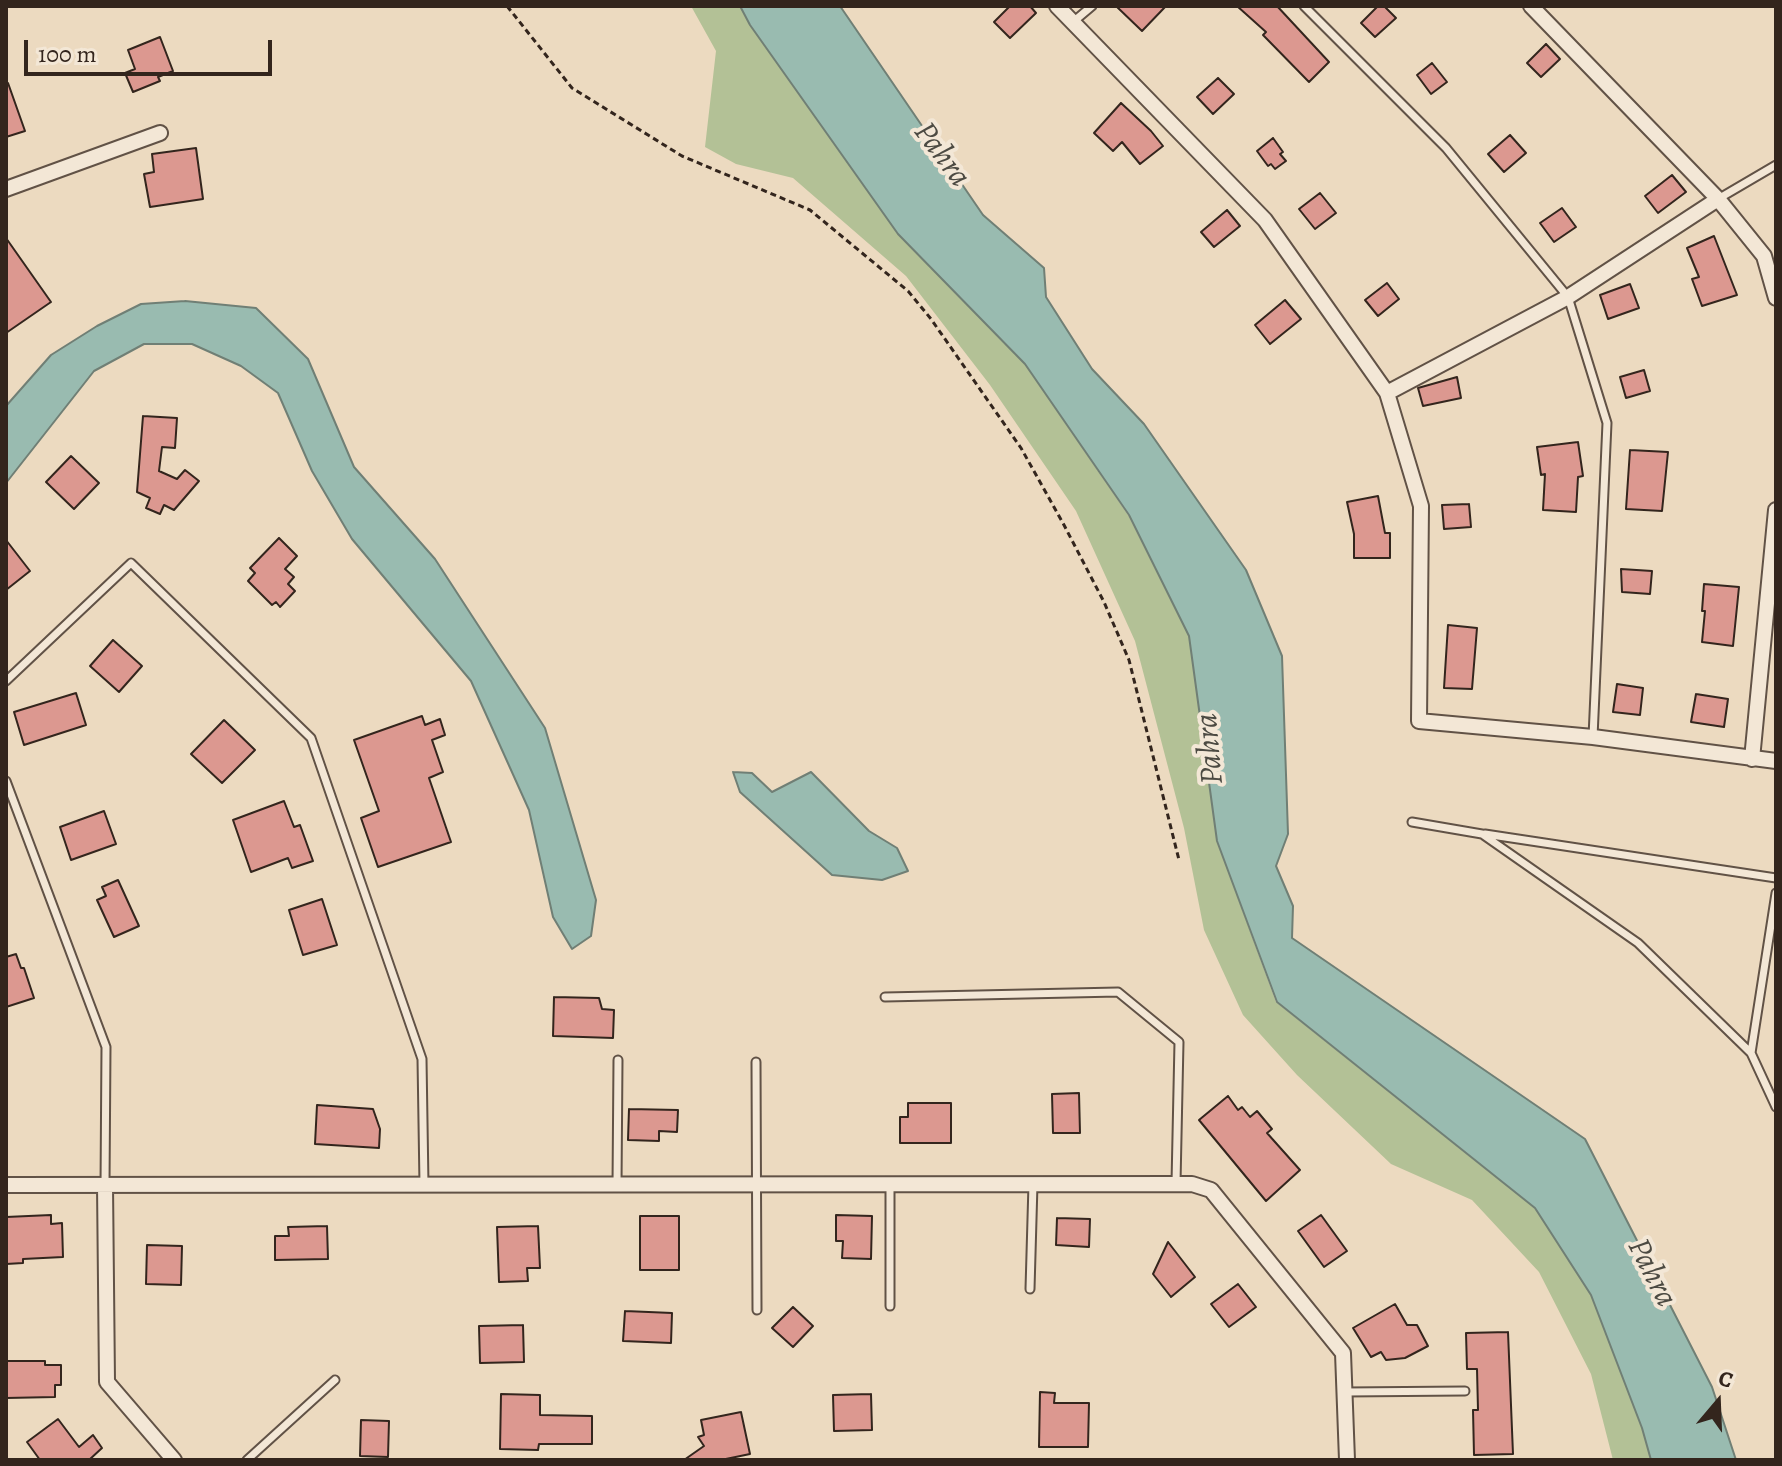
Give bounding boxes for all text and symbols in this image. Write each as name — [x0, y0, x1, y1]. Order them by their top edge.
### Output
scale bar — [28, 24, 276, 74]
text: 100 m — [38, 38, 97, 70]
water label: Pahra — [904, 115, 978, 195]
water label: Pahra — [1189, 712, 1233, 786]
water label: Pahra — [1618, 1232, 1684, 1314]
north arrow — [1678, 1362, 1758, 1442]
text: С — [1715, 1363, 1737, 1396]

